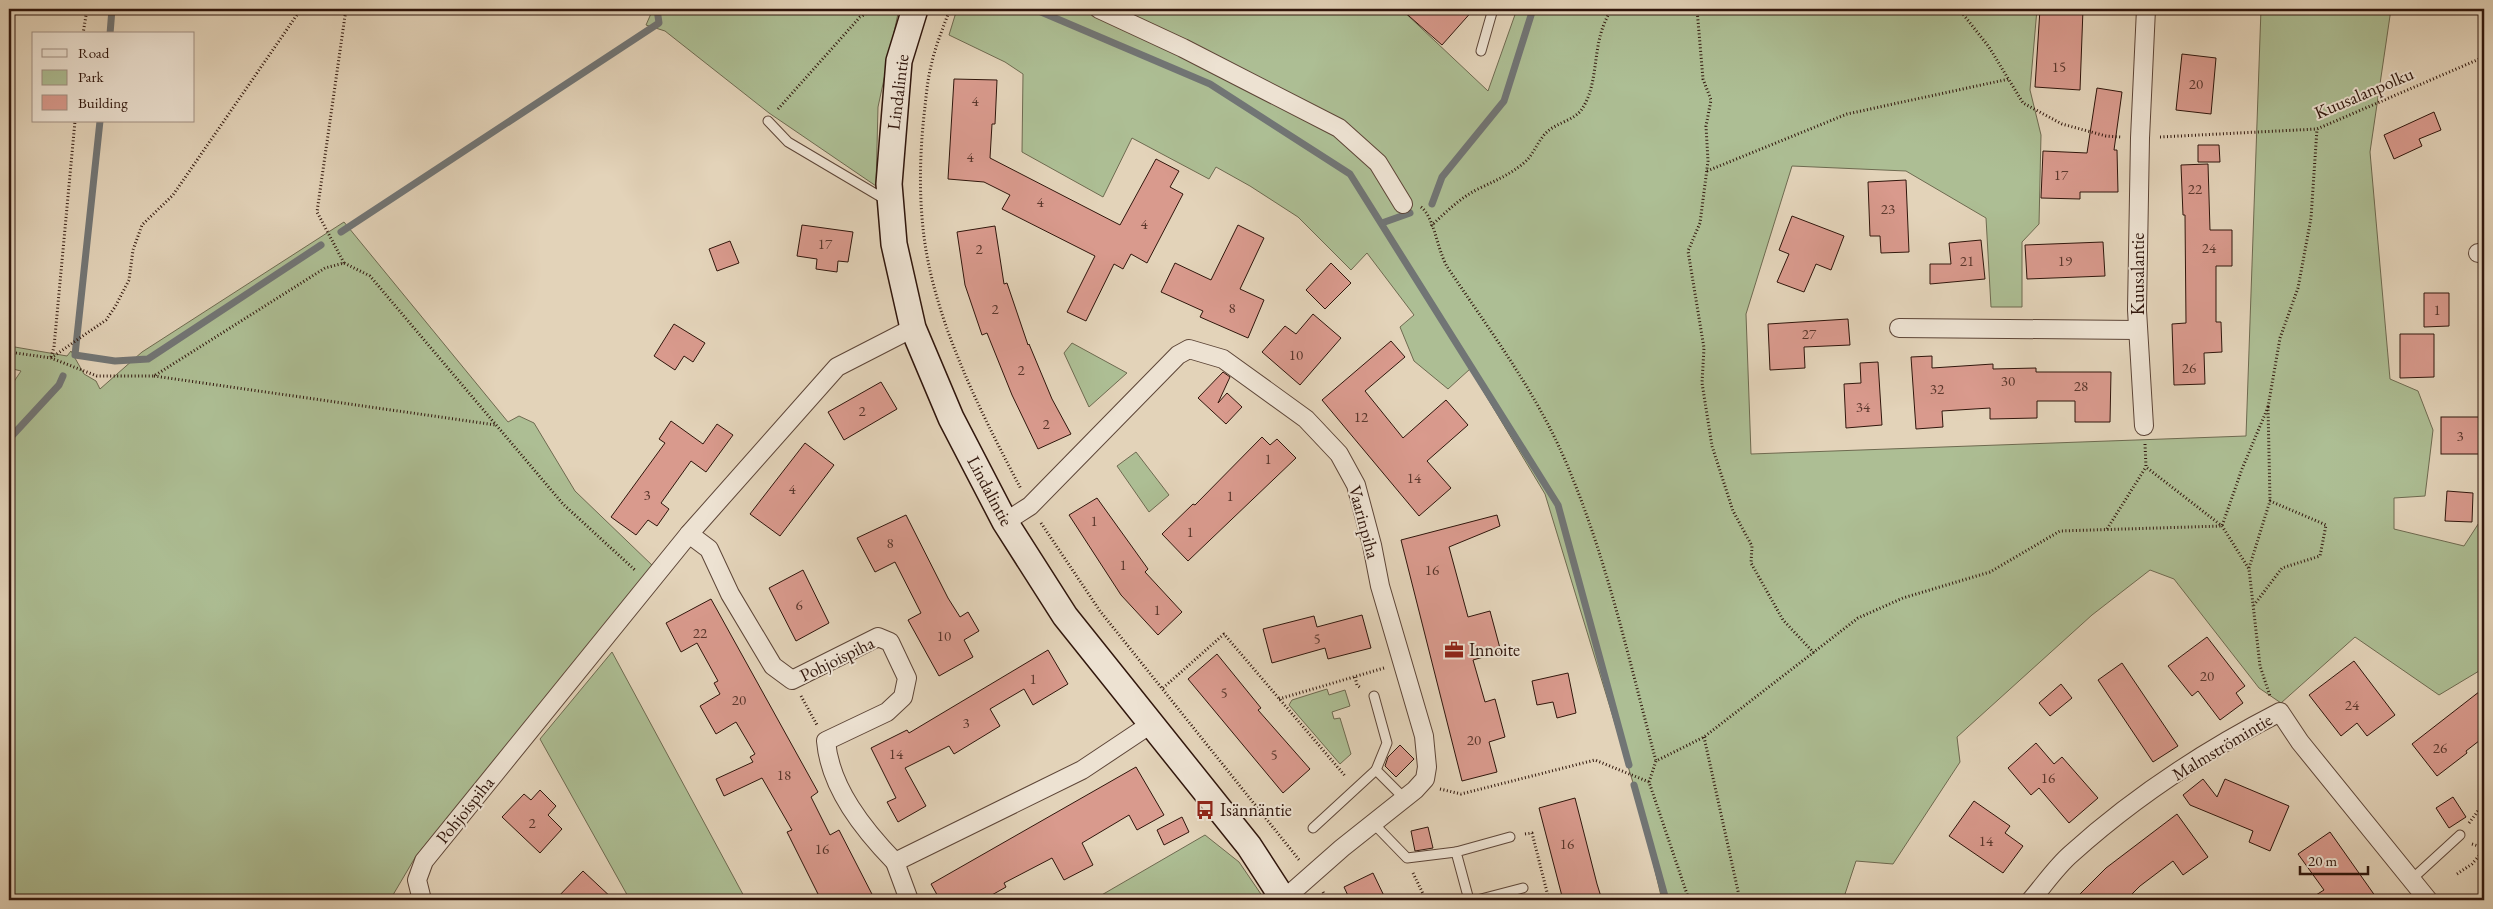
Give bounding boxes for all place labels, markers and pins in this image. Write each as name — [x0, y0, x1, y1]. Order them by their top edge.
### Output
place label: Innoite — [1469, 638, 1520, 661]
office icon: Innoite — [1443, 639, 1465, 661]
place label: Isännäntie — [1220, 798, 1292, 821]
bus stop icon: Isännäntie — [1194, 799, 1216, 821]

